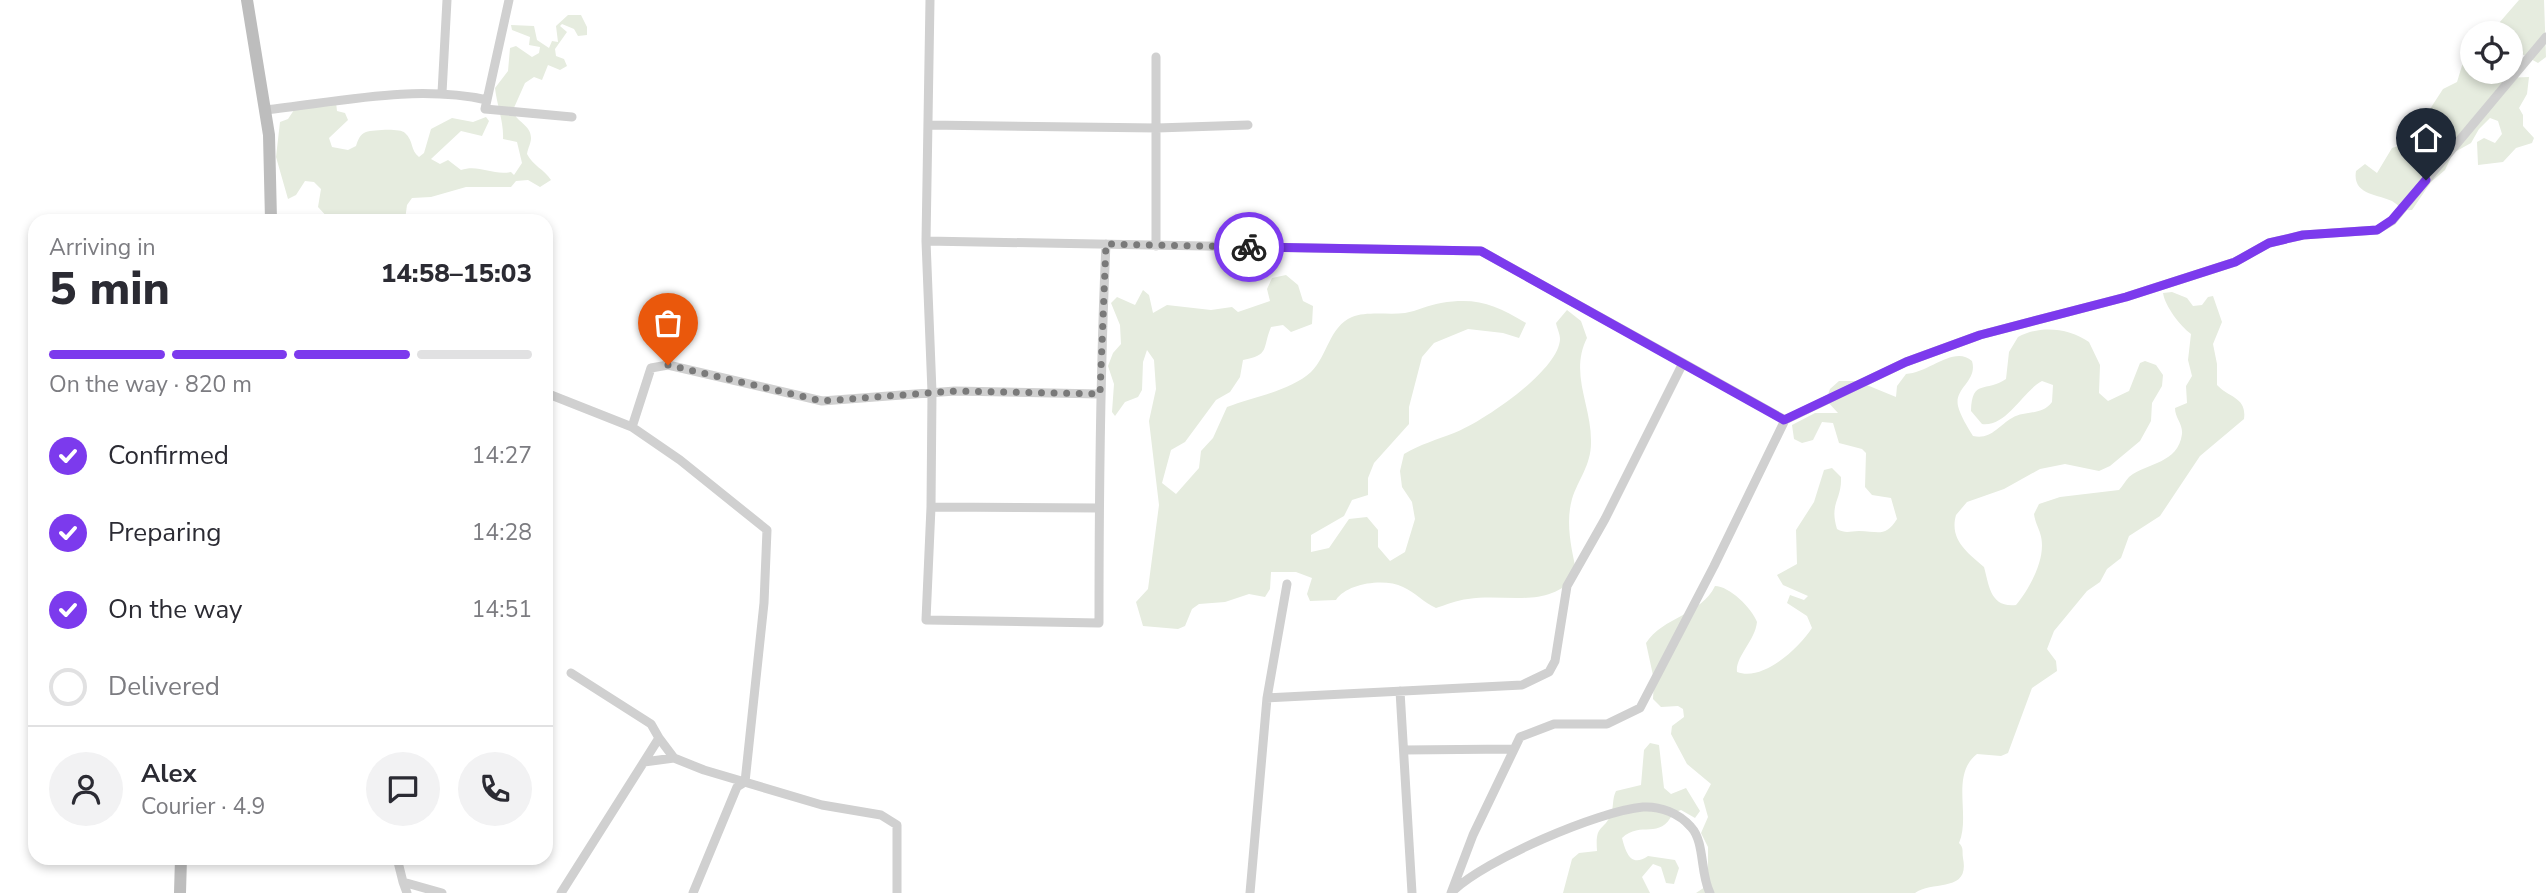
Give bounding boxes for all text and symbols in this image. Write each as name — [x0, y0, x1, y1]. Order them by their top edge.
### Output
map controls — [2460, 21, 2523, 84]
button: locate — [2460, 21, 2523, 84]
pin — [2396, 108, 2456, 180]
icon: home — [2407, 119, 2445, 157]
courier — [1214, 212, 1284, 282]
icon: bike — [1230, 228, 1268, 266]
text: Arriving in — [49, 232, 156, 263]
text: 14:58–15:03 — [381, 256, 532, 291]
text: 5 min — [49, 257, 170, 320]
pin — [638, 293, 698, 365]
icon: bag — [649, 304, 687, 342]
text: On the way · 820 m — [49, 369, 252, 400]
icon: check — [49, 437, 87, 475]
text: Confirmed — [108, 438, 229, 473]
text: 14:27 — [472, 440, 532, 471]
icon: check — [49, 514, 87, 552]
text: Preparing — [108, 515, 221, 550]
text: 14:28 — [472, 517, 532, 548]
icon: check — [49, 591, 87, 629]
text: On the way — [108, 592, 242, 627]
text: 14:51 — [472, 594, 532, 625]
text: Delivered — [108, 669, 220, 704]
button: person — [49, 752, 123, 826]
button: chat — [366, 752, 440, 826]
button: phone — [458, 752, 532, 826]
text: Alex — [141, 756, 197, 791]
text: Courier · 4.9 — [141, 791, 265, 822]

